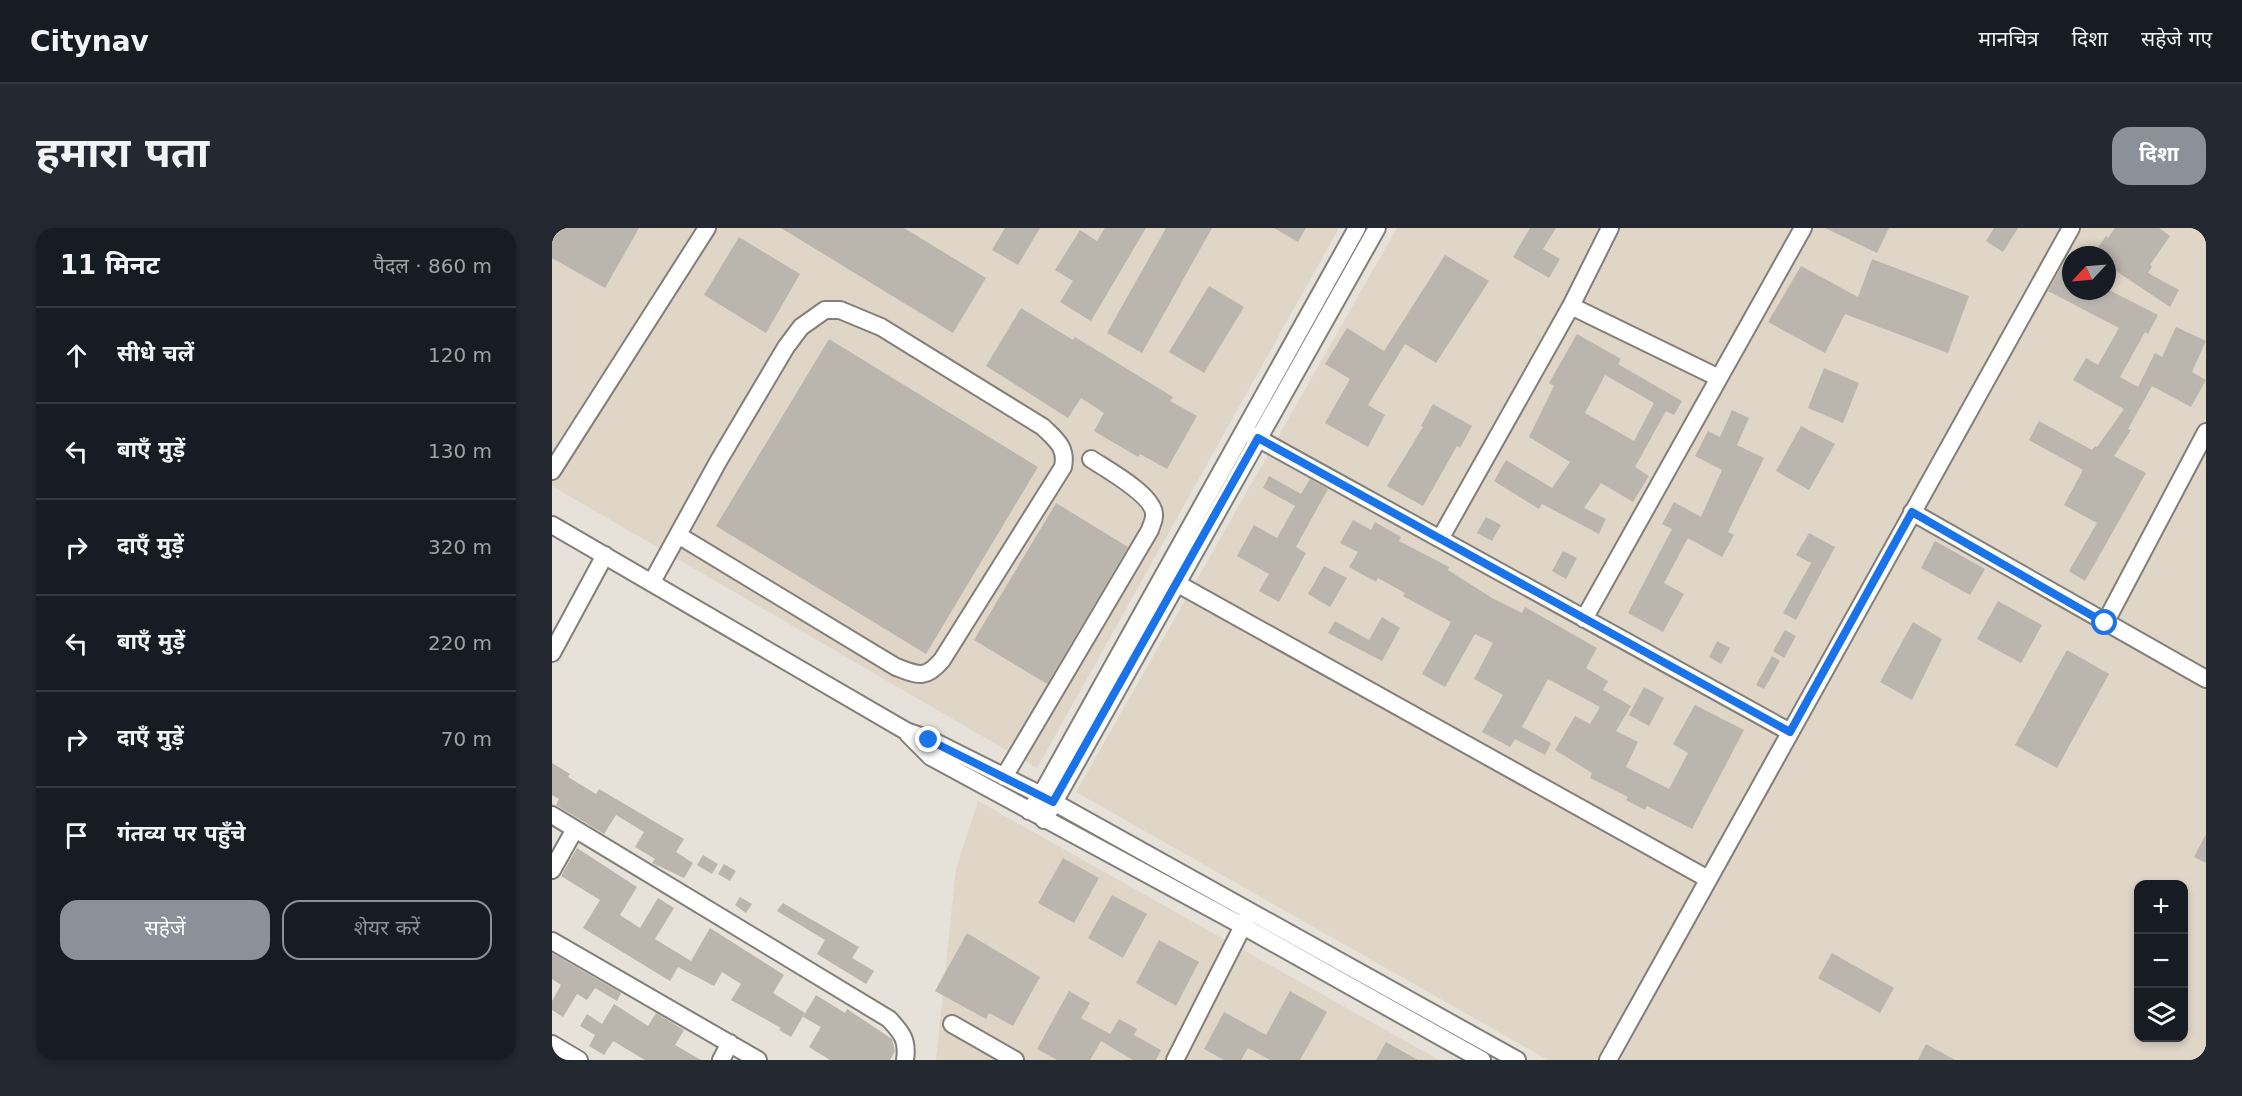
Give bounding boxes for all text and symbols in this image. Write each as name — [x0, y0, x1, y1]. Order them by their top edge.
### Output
text: Citynav — [30, 25, 149, 58]
text: मानचित्र — [1979, 27, 2039, 51]
text: दिशा — [2072, 27, 2108, 51]
text: सहेजे गए — [2141, 27, 2212, 51]
button: दिशा — [2112, 127, 2206, 185]
text: हमारा पता — [36, 128, 209, 177]
north arrow — [2062, 246, 2116, 300]
text: 11 मिनट — [60, 250, 160, 280]
text: पैदल · 860 m — [373, 254, 492, 278]
icon: ahead — [60, 339, 93, 372]
text: सीधे चलें — [117, 341, 194, 366]
text: 120 m — [428, 343, 492, 367]
icon: left — [60, 435, 93, 468]
text: बाएँ मुड़ें — [117, 437, 185, 462]
text: 130 m — [428, 439, 492, 463]
icon: right — [60, 531, 93, 564]
text: दाएँ मुड़ें — [117, 533, 184, 558]
text: 320 m — [428, 535, 492, 559]
route start — [2091, 609, 2117, 635]
icon: left — [60, 627, 93, 660]
text: बाएँ मुड़ें — [117, 629, 185, 654]
text: 220 m — [428, 631, 492, 655]
icon: right — [60, 723, 93, 756]
text: दाएँ मुड़ें — [117, 725, 184, 750]
route end — [915, 726, 941, 752]
text: 70 m — [441, 727, 492, 751]
icon: arrive — [60, 819, 93, 852]
text: गंतव्य पर पहुँचे — [117, 821, 245, 846]
map controls — [2134, 880, 2188, 1042]
button: + — [2134, 880, 2188, 934]
button: सहेजें — [60, 900, 270, 960]
button: शेयर करें — [282, 900, 492, 960]
button: − — [2134, 934, 2188, 988]
button: layers — [2134, 988, 2188, 1042]

